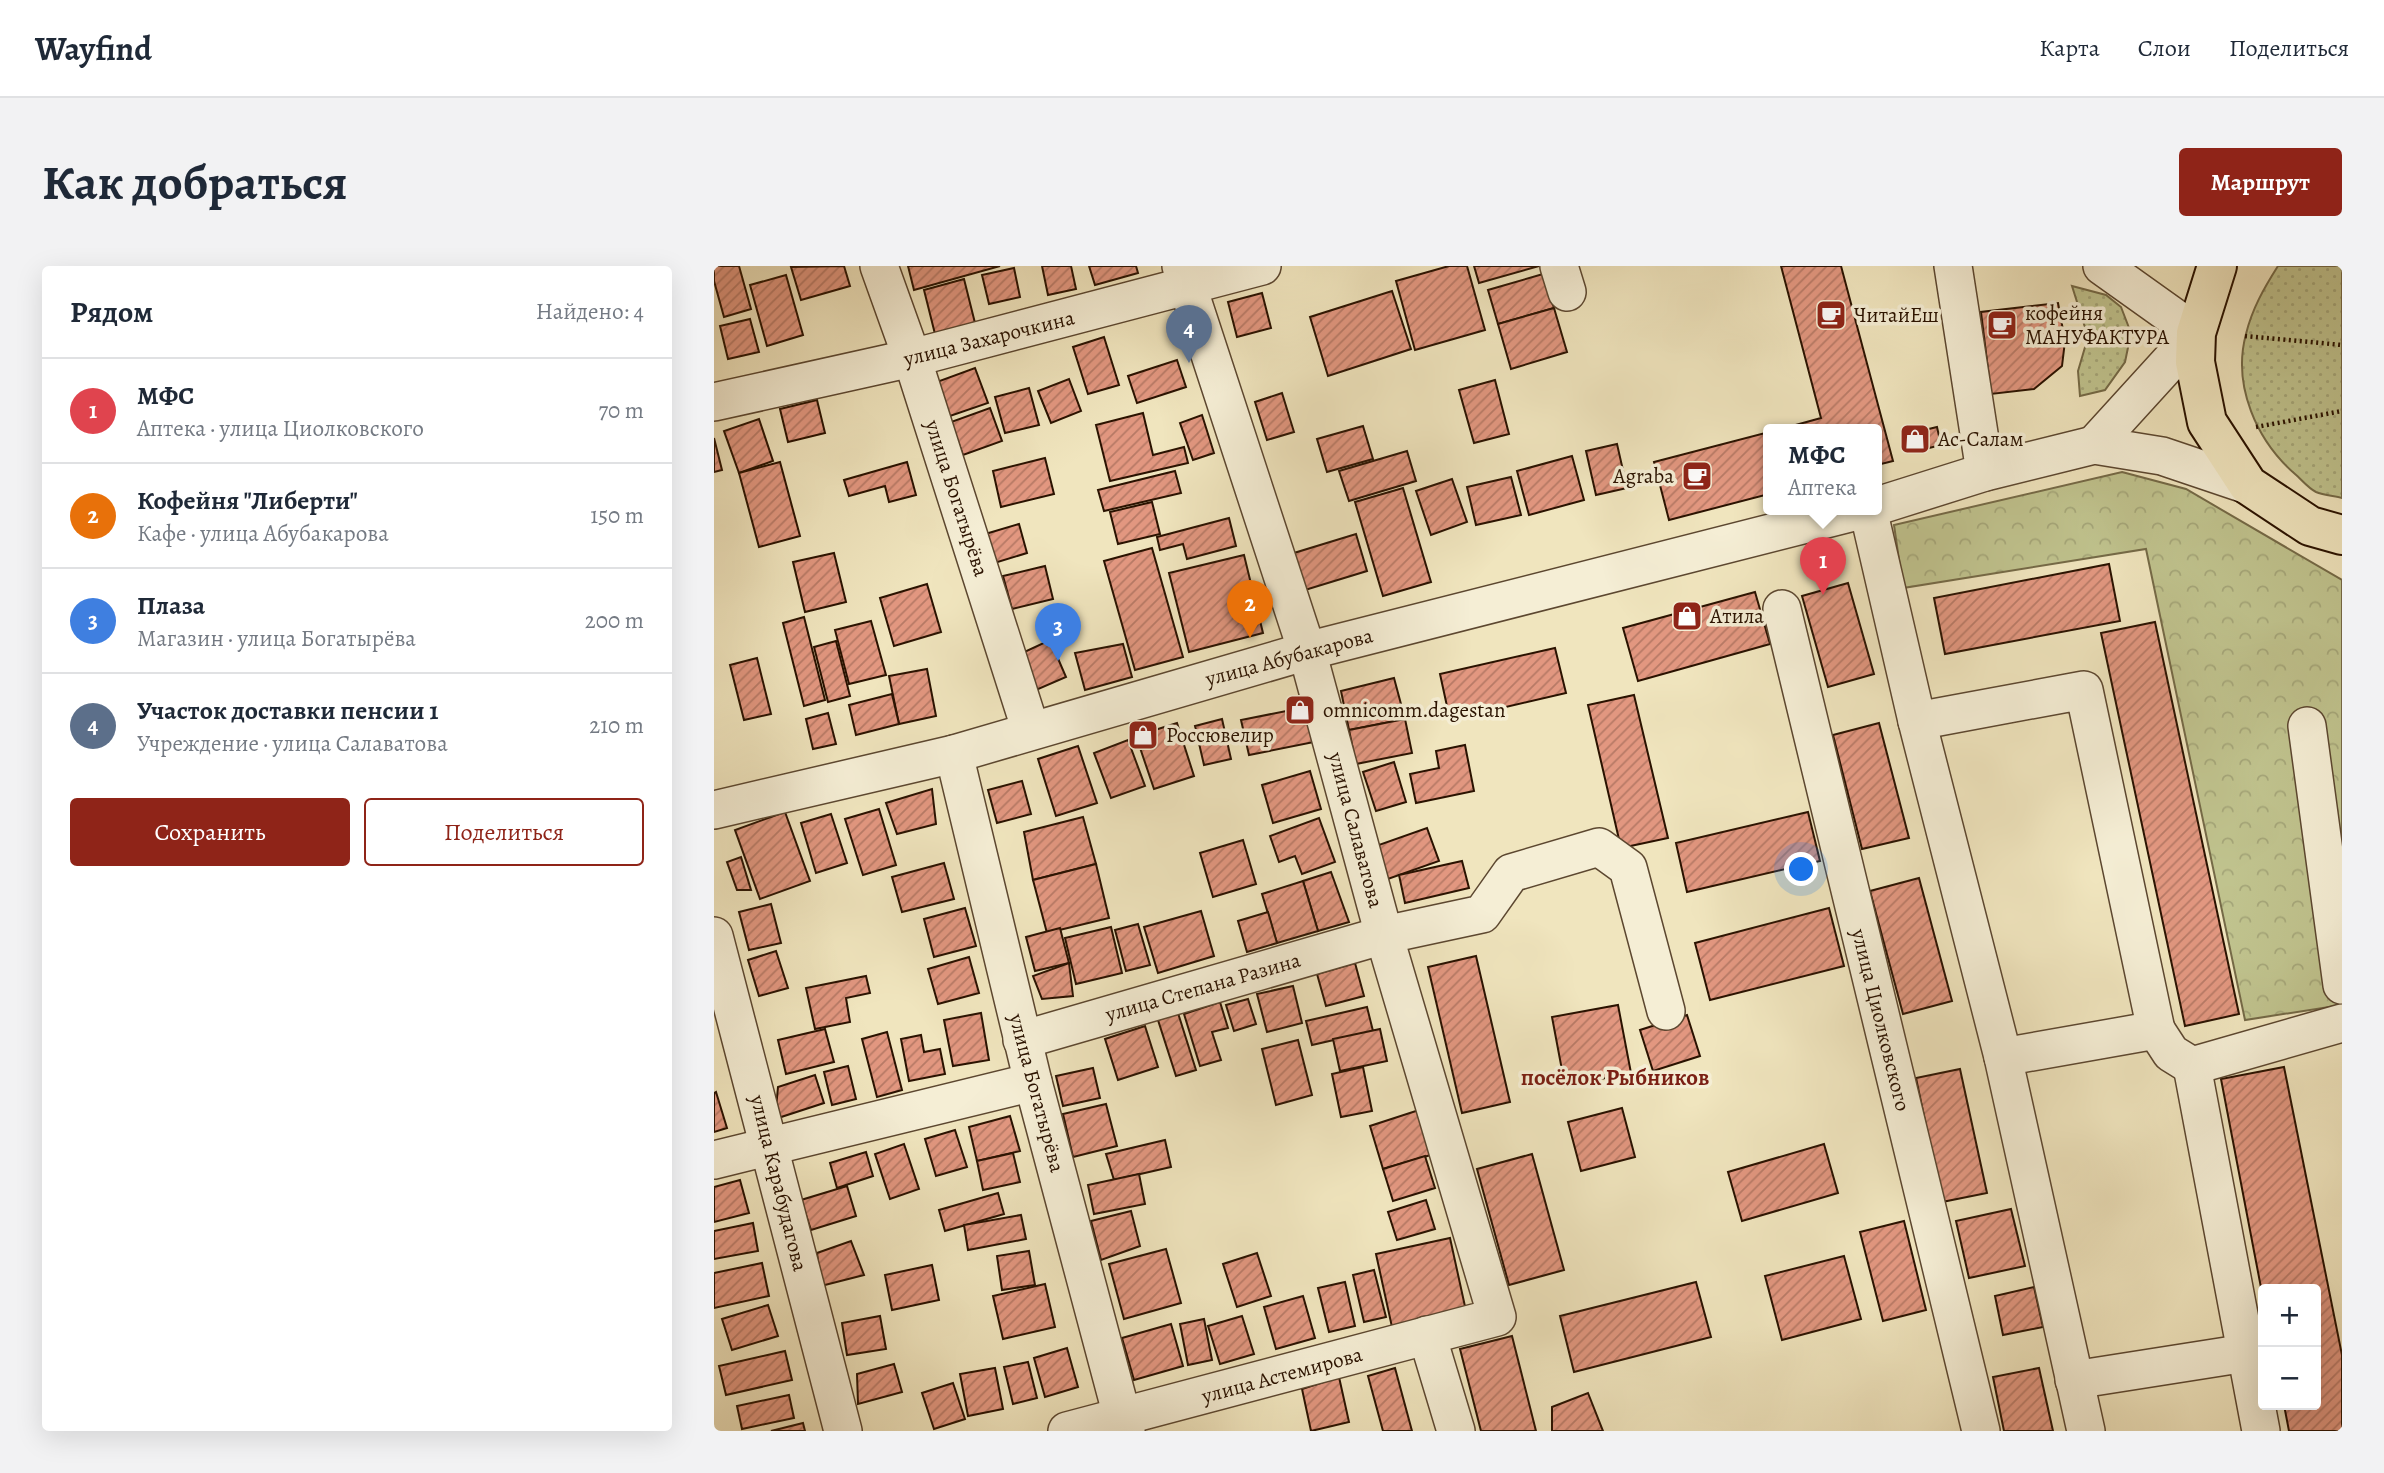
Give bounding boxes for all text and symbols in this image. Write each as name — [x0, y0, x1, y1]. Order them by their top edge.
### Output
text: Wayfind — [35, 26, 152, 71]
text: Карта — [2039, 32, 2100, 64]
text: Слои — [2138, 32, 2191, 64]
text: Поделиться — [2229, 32, 2349, 64]
button: Маршрут — [2179, 148, 2342, 216]
text: Как добраться — [42, 149, 348, 216]
text: Рядом — [70, 292, 153, 332]
text: Найдено: 4 — [536, 296, 644, 327]
cafe icon: ЧитайЕш — [1814, 298, 1848, 332]
place label: кофейня МАНУФАКТУРА — [2025, 299, 2170, 351]
place label: ЧитайЕш — [1854, 301, 1939, 329]
street label: улица Захарочкина — [900, 303, 1078, 373]
pin: 4 — [1166, 305, 1212, 363]
cafe icon: кофейня МАНУФАКТУРА — [1985, 308, 2019, 342]
text: МФС — [137, 378, 194, 413]
text: 1 — [89, 395, 97, 426]
text: 70 m — [598, 395, 644, 426]
text: Аптека · улица Циолковского — [137, 413, 424, 444]
street label: улица Богатырёва — [918, 415, 996, 580]
shop icon: Ас-Салам — [1898, 422, 1932, 456]
popup — [1763, 424, 1882, 515]
place label: Ас-Салам — [1937, 425, 2024, 453]
text: МФС — [1788, 437, 1845, 472]
cafe icon: Agraba — [1680, 459, 1714, 493]
place label: Agraba — [1612, 462, 1674, 490]
text: Аптека — [1788, 472, 1857, 503]
text: Кофейня "Либерти" — [137, 483, 358, 518]
text: 2 — [87, 500, 99, 531]
text: 150 m — [590, 500, 644, 531]
text: Кафе · улица Абубакарова — [137, 518, 389, 549]
pin: 1 — [1800, 537, 1846, 595]
pin: 2 — [1227, 580, 1273, 638]
text: Плаза — [137, 588, 205, 623]
shop icon: Атила — [1670, 599, 1704, 633]
place label: Атила — [1709, 602, 1764, 630]
pin: 3 — [1035, 603, 1081, 661]
text: 3 — [88, 605, 98, 636]
text: 200 m — [585, 605, 644, 636]
street label: улица Абубакарова — [1201, 621, 1376, 693]
text: Магазин · улица Богатырёва — [137, 623, 416, 654]
text: Участок доставки пенсии 1 — [137, 693, 439, 728]
shop icon: omnicomm.dagestan — [1283, 693, 1317, 727]
place label: omnicomm.dagestan — [1323, 696, 1506, 724]
text: 4 — [88, 710, 98, 741]
text: 210 m — [589, 710, 644, 741]
shop icon: Россювелир — [1126, 718, 1160, 752]
place label: Россювелир — [1166, 721, 1274, 749]
text: Учреждение · улица Салаватова — [137, 728, 448, 759]
street label: улица Салаватова — [1322, 748, 1390, 911]
button: Сохранить — [70, 798, 350, 866]
button: Поделиться — [364, 798, 644, 866]
your location — [1784, 852, 1818, 886]
street label: улица Циолковского — [1845, 925, 1917, 1114]
street label: улица Степана Разина — [1101, 946, 1304, 1029]
street label: улица Богатырёва — [1002, 1010, 1072, 1176]
district label: посёлок Рыбников — [1521, 1062, 1709, 1093]
street label: улица Карабудагова — [743, 1091, 815, 1274]
map controls — [2258, 1284, 2321, 1410]
button: + — [2258, 1284, 2321, 1347]
street label: улица Астемирова — [1198, 1340, 1366, 1410]
button: − — [2258, 1347, 2321, 1410]

